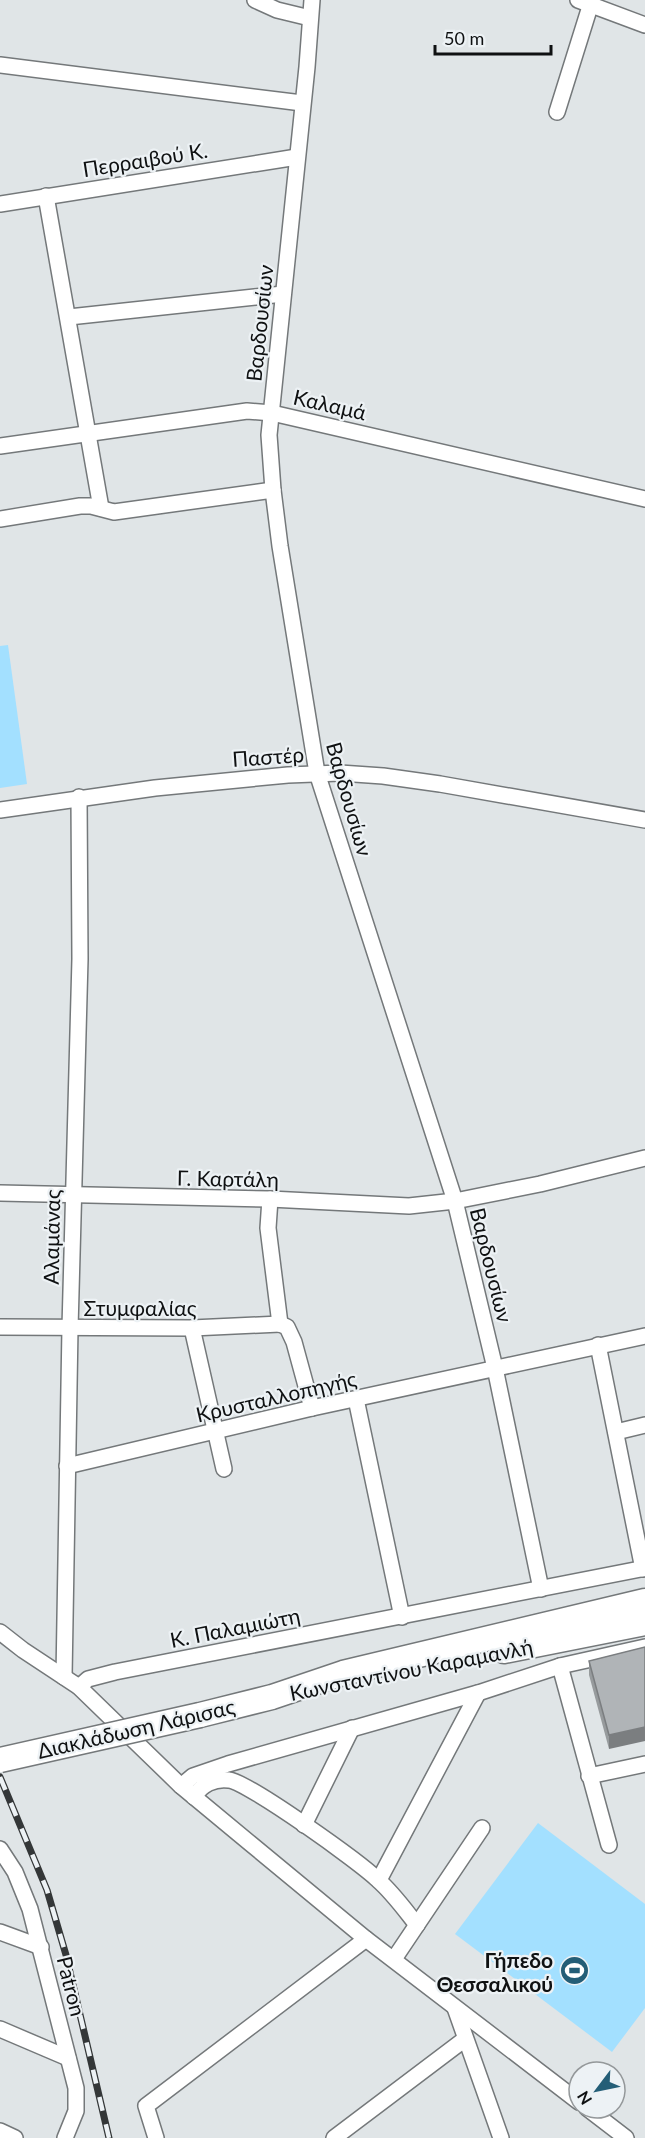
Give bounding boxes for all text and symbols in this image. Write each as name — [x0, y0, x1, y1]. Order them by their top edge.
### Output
scale bar — [435, 18, 550, 56]
text: 50 m — [444, 27, 484, 49]
street label: Περραιβού Κ. — [81, 137, 209, 181]
street label: Βαρδουσίων — [240, 263, 278, 383]
street label: Καλαμά — [291, 383, 369, 425]
street label: Βαρδουσίων — [322, 739, 378, 859]
street label: Παστέρ — [231, 741, 305, 771]
street label: Γ. Καρτάλη — [177, 1165, 279, 1191]
street label: Αλαμάνας — [38, 1189, 64, 1285]
street label: Βαρδουσίων — [466, 1205, 518, 1325]
street label: Στυμφαλίας — [84, 1295, 197, 1320]
street label: Κρυσταλλοπηγής — [193, 1365, 359, 1427]
street label: Κ. Παλαμιώτη — [168, 1602, 302, 1652]
street label: Κωνσταντίνου Καραμανλή — [287, 1633, 535, 1705]
street label: Διακλάδωση Λάρισας — [35, 1693, 237, 1763]
place label: Γήπεδο Θεσσαλικού — [436, 1947, 553, 1996]
street label: Patron — [52, 1953, 92, 2019]
sports icon: Γήπεδο Θεσσαλικού — [558, 1955, 590, 1987]
north arrow — [567, 2060, 627, 2120]
text: N — [573, 2088, 595, 2108]

